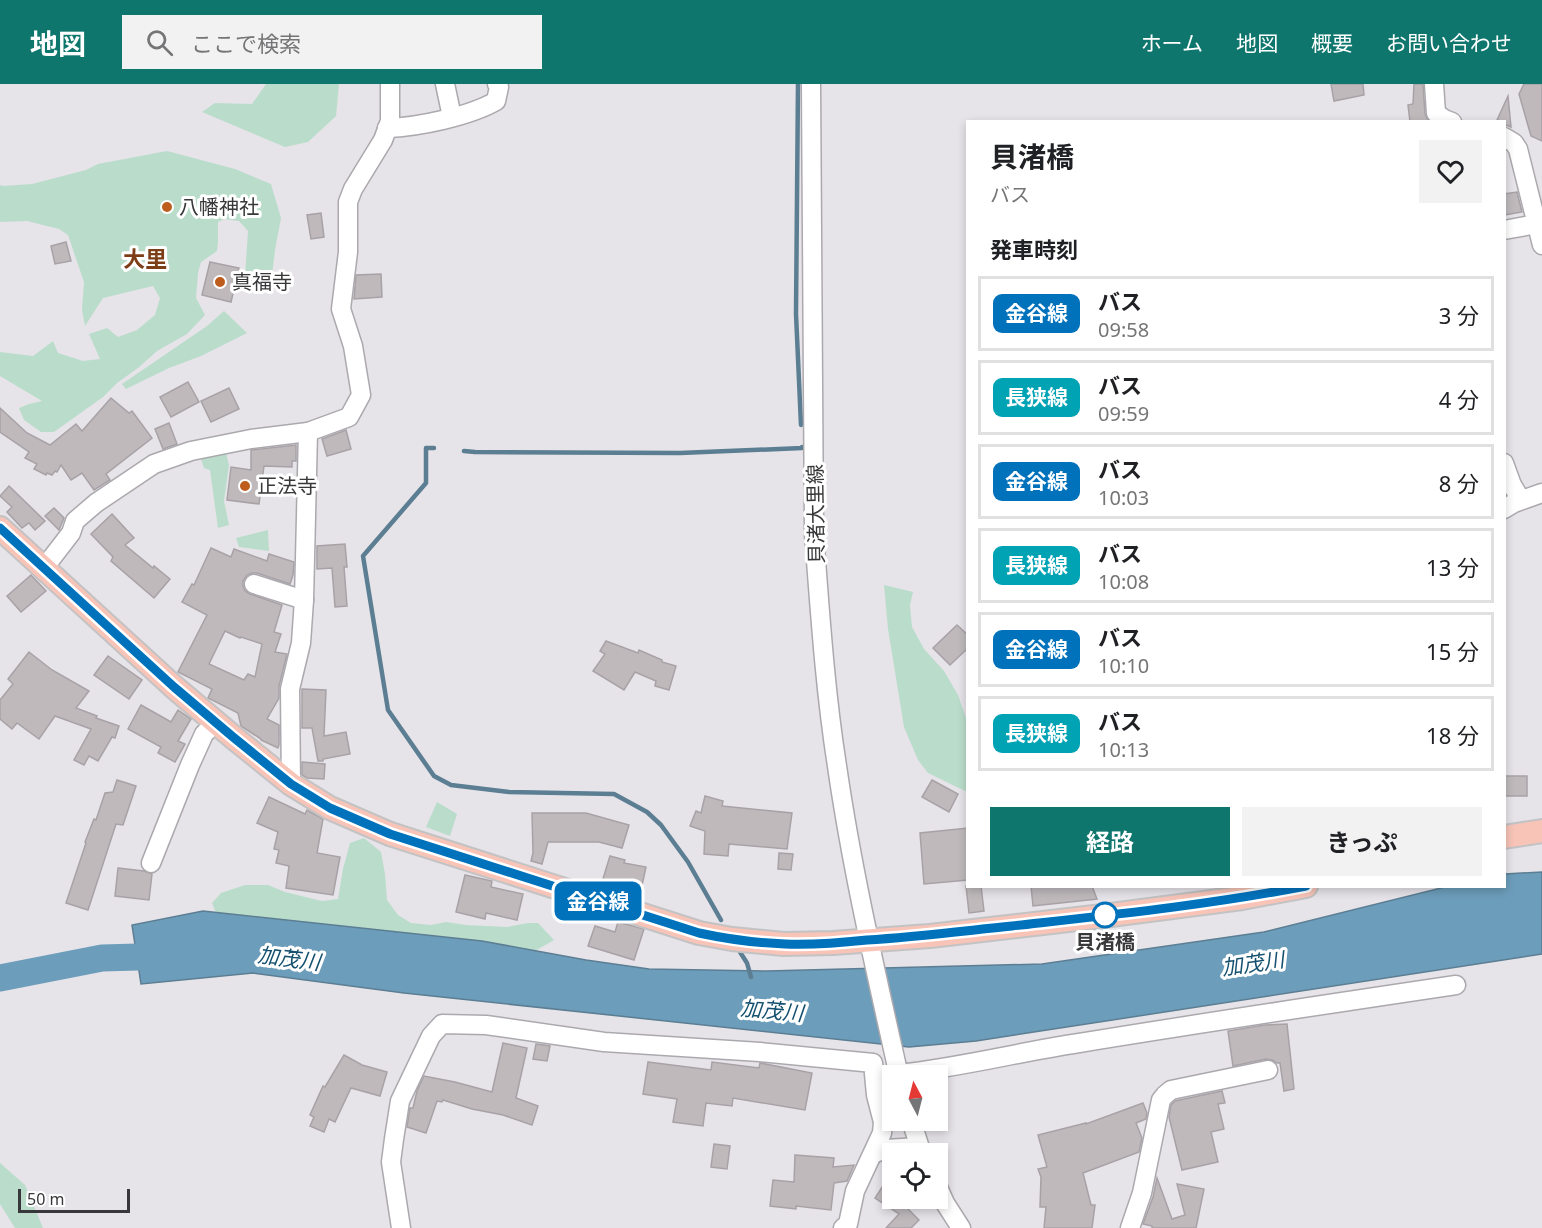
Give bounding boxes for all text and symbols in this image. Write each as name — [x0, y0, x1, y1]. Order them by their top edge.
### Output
search box — [122, 15, 542, 69]
text: 地図 — [30, 24, 86, 62]
icon: search — [143, 26, 176, 59]
text: ここで検索 — [191, 28, 301, 58]
text: ホーム — [1141, 29, 1203, 57]
text: 地図 — [1236, 29, 1278, 57]
text: 概要 — [1311, 29, 1353, 57]
text: お問い合わせ — [1386, 29, 1512, 57]
text: 貝渚橋 — [990, 137, 1074, 175]
button: heart — [1419, 140, 1482, 203]
text: バス — [990, 181, 1030, 208]
place label: 八幡神社 — [179, 193, 259, 220]
marker: 八幡神社 — [160, 200, 174, 214]
text: 発車時刻 — [990, 234, 1078, 264]
district label: 大里 — [123, 243, 167, 273]
place label: 真福寺 — [232, 268, 292, 295]
marker: 真福寺 — [213, 275, 227, 289]
text: バス — [1098, 286, 1142, 316]
text: 金谷線 — [1005, 299, 1068, 327]
text: 3 分 — [1439, 300, 1479, 330]
text: 09:58 — [1098, 316, 1149, 343]
text: バス — [1098, 370, 1142, 400]
text: 長狭線 — [1005, 383, 1068, 411]
text: 4 分 — [1439, 384, 1479, 414]
text: 09:59 — [1098, 400, 1149, 427]
text: バス — [1098, 454, 1142, 484]
street label: 貝渚大里線 — [801, 464, 830, 564]
text: 金谷線 — [1005, 467, 1068, 495]
text: 8 分 — [1439, 468, 1479, 498]
place label: 正法寺 — [257, 472, 317, 499]
marker: 正法寺 — [238, 479, 252, 493]
text: 10:03 — [1098, 484, 1149, 511]
text: バス — [1098, 538, 1142, 568]
text: 長狭線 — [1005, 551, 1068, 579]
text: 13 分 — [1426, 552, 1479, 582]
text: 10:08 — [1098, 568, 1149, 595]
text: バス — [1098, 622, 1142, 652]
text: 金谷線 — [1005, 635, 1068, 663]
text: 15 分 — [1426, 636, 1479, 666]
text: 10:10 — [1098, 652, 1149, 679]
text: バス — [1098, 706, 1142, 736]
text: 長狭線 — [1005, 719, 1068, 747]
text: 18 分 — [1426, 720, 1479, 750]
text: 10:13 — [1098, 736, 1149, 763]
button: 経路 — [990, 807, 1230, 876]
button: きっぷ — [1242, 807, 1482, 876]
line badge: 金谷線 — [564, 882, 632, 920]
text: 金谷線 — [567, 887, 630, 915]
marker: 貝渚橋 — [1092, 902, 1118, 928]
place label: 貝渚橋 — [1075, 928, 1135, 955]
water label: 加茂川 — [256, 940, 324, 976]
water label: 加茂川 — [1220, 944, 1288, 981]
water label: 加茂川 — [739, 993, 807, 1027]
north arrow — [882, 1065, 948, 1131]
map controls — [882, 1065, 948, 1209]
button: locate — [882, 1143, 948, 1209]
scale bar — [18, 1186, 130, 1214]
text: 50 m — [27, 1188, 64, 1210]

